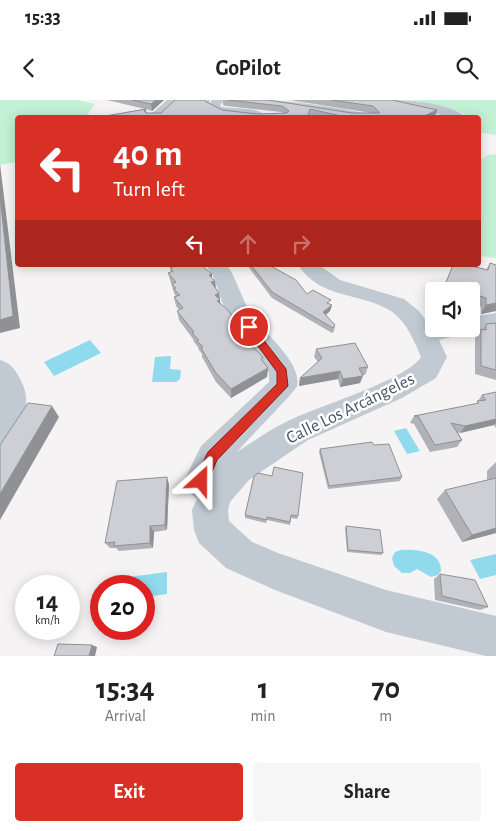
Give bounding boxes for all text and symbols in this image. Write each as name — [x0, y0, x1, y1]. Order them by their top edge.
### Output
text: 15:33 — [25, 8, 61, 27]
icon: back — [15, 54, 43, 82]
icon: search — [453, 54, 481, 82]
text: GoPilot — [215, 57, 281, 79]
icon: left — [30, 135, 95, 200]
text: 40 m — [113, 137, 182, 172]
text: Turn left — [113, 178, 185, 200]
icon: left — [181, 230, 209, 258]
icon: ahead — [234, 230, 262, 258]
icon: right — [287, 230, 315, 258]
map controls — [425, 282, 480, 337]
button: sound — [425, 282, 480, 337]
pin — [228, 306, 270, 348]
icon: arrive — [235, 313, 263, 341]
street label: Calle Los Arcángeles — [283, 370, 417, 448]
position arrow — [174, 454, 226, 506]
speed limit sign: 20 — [90, 575, 155, 640]
text: 14 — [37, 589, 58, 614]
text: km/h — [35, 614, 60, 626]
text: 15:34 — [96, 674, 155, 704]
text: 1 — [258, 674, 268, 704]
text: 70 — [371, 674, 400, 704]
text: Arrival — [105, 708, 146, 724]
text: min — [251, 708, 276, 724]
text: m — [379, 708, 392, 724]
button: Exit — [15, 763, 243, 821]
button: Share — [253, 763, 481, 821]

